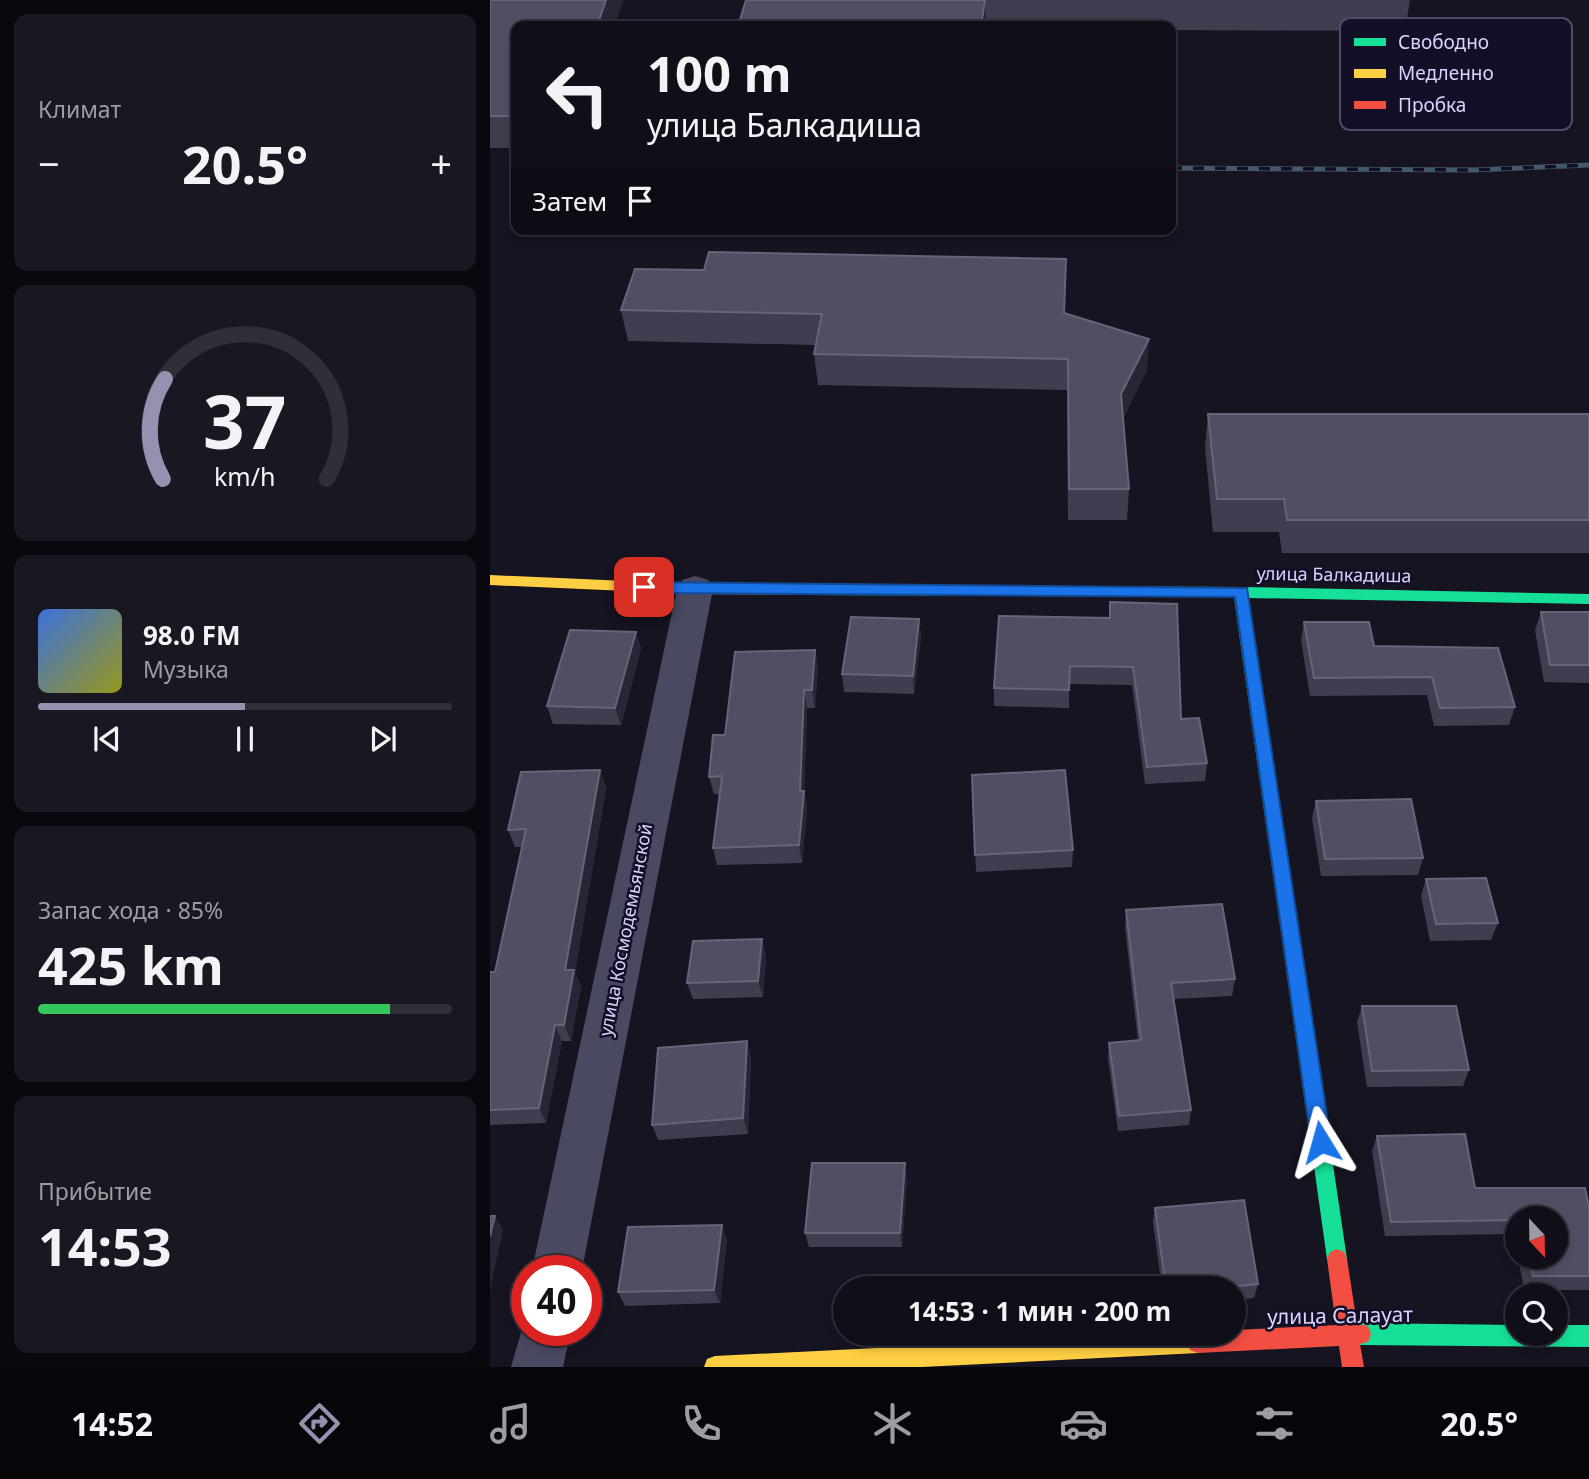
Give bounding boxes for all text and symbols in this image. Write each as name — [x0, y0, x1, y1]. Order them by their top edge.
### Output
legend — [1340, 18, 1572, 130]
text: Свободно — [1398, 29, 1489, 55]
text: 100 m — [647, 40, 792, 106]
icon: left — [532, 49, 623, 140]
text: Медленно — [1398, 60, 1494, 86]
text: Пробка — [1398, 92, 1466, 118]
text: Климат — [38, 93, 121, 125]
text: улица Балкадиша — [647, 103, 922, 146]
text: 20.5° — [182, 128, 308, 199]
text: − — [38, 137, 60, 189]
text: + — [430, 137, 452, 189]
icon: arrive — [621, 182, 659, 220]
text: Затем — [532, 183, 607, 219]
text: 37 — [203, 371, 287, 470]
text: km/h — [214, 459, 276, 493]
pin — [614, 557, 674, 617]
street label: улица Балкадиша — [1256, 561, 1412, 587]
icon: arrive — [625, 568, 663, 606]
text: 98.0 FM — [143, 617, 240, 653]
text: Музыка — [143, 653, 229, 685]
icon: previous — [88, 720, 126, 758]
icon: pause — [226, 720, 264, 758]
icon: next — [364, 720, 402, 758]
street label: улица Космодемьянской — [593, 822, 657, 1038]
text: Запас хода · 85% — [38, 894, 223, 926]
text: 425 km — [38, 929, 224, 1000]
position arrow — [1284, 1105, 1358, 1179]
text: Прибытие — [38, 1175, 152, 1207]
north arrow — [1505, 1206, 1568, 1269]
map controls — [1505, 1206, 1568, 1346]
text: 14:53 — [38, 1210, 172, 1281]
speed limit sign: 40 — [511, 1255, 602, 1346]
button: search — [1505, 1283, 1568, 1346]
text: 14:53 · 1 мин · 200 m — [908, 1293, 1171, 1329]
street label: улица Салауат — [1267, 1300, 1413, 1330]
icon: directions — [295, 1399, 344, 1448]
icon: music — [486, 1399, 535, 1448]
icon: phone — [677, 1399, 726, 1448]
icon: climate — [868, 1399, 917, 1448]
icon: car — [1059, 1399, 1108, 1448]
icon: filters — [1250, 1399, 1299, 1448]
text: 14:52 — [71, 1402, 153, 1445]
text: 20.5° — [1441, 1402, 1518, 1445]

